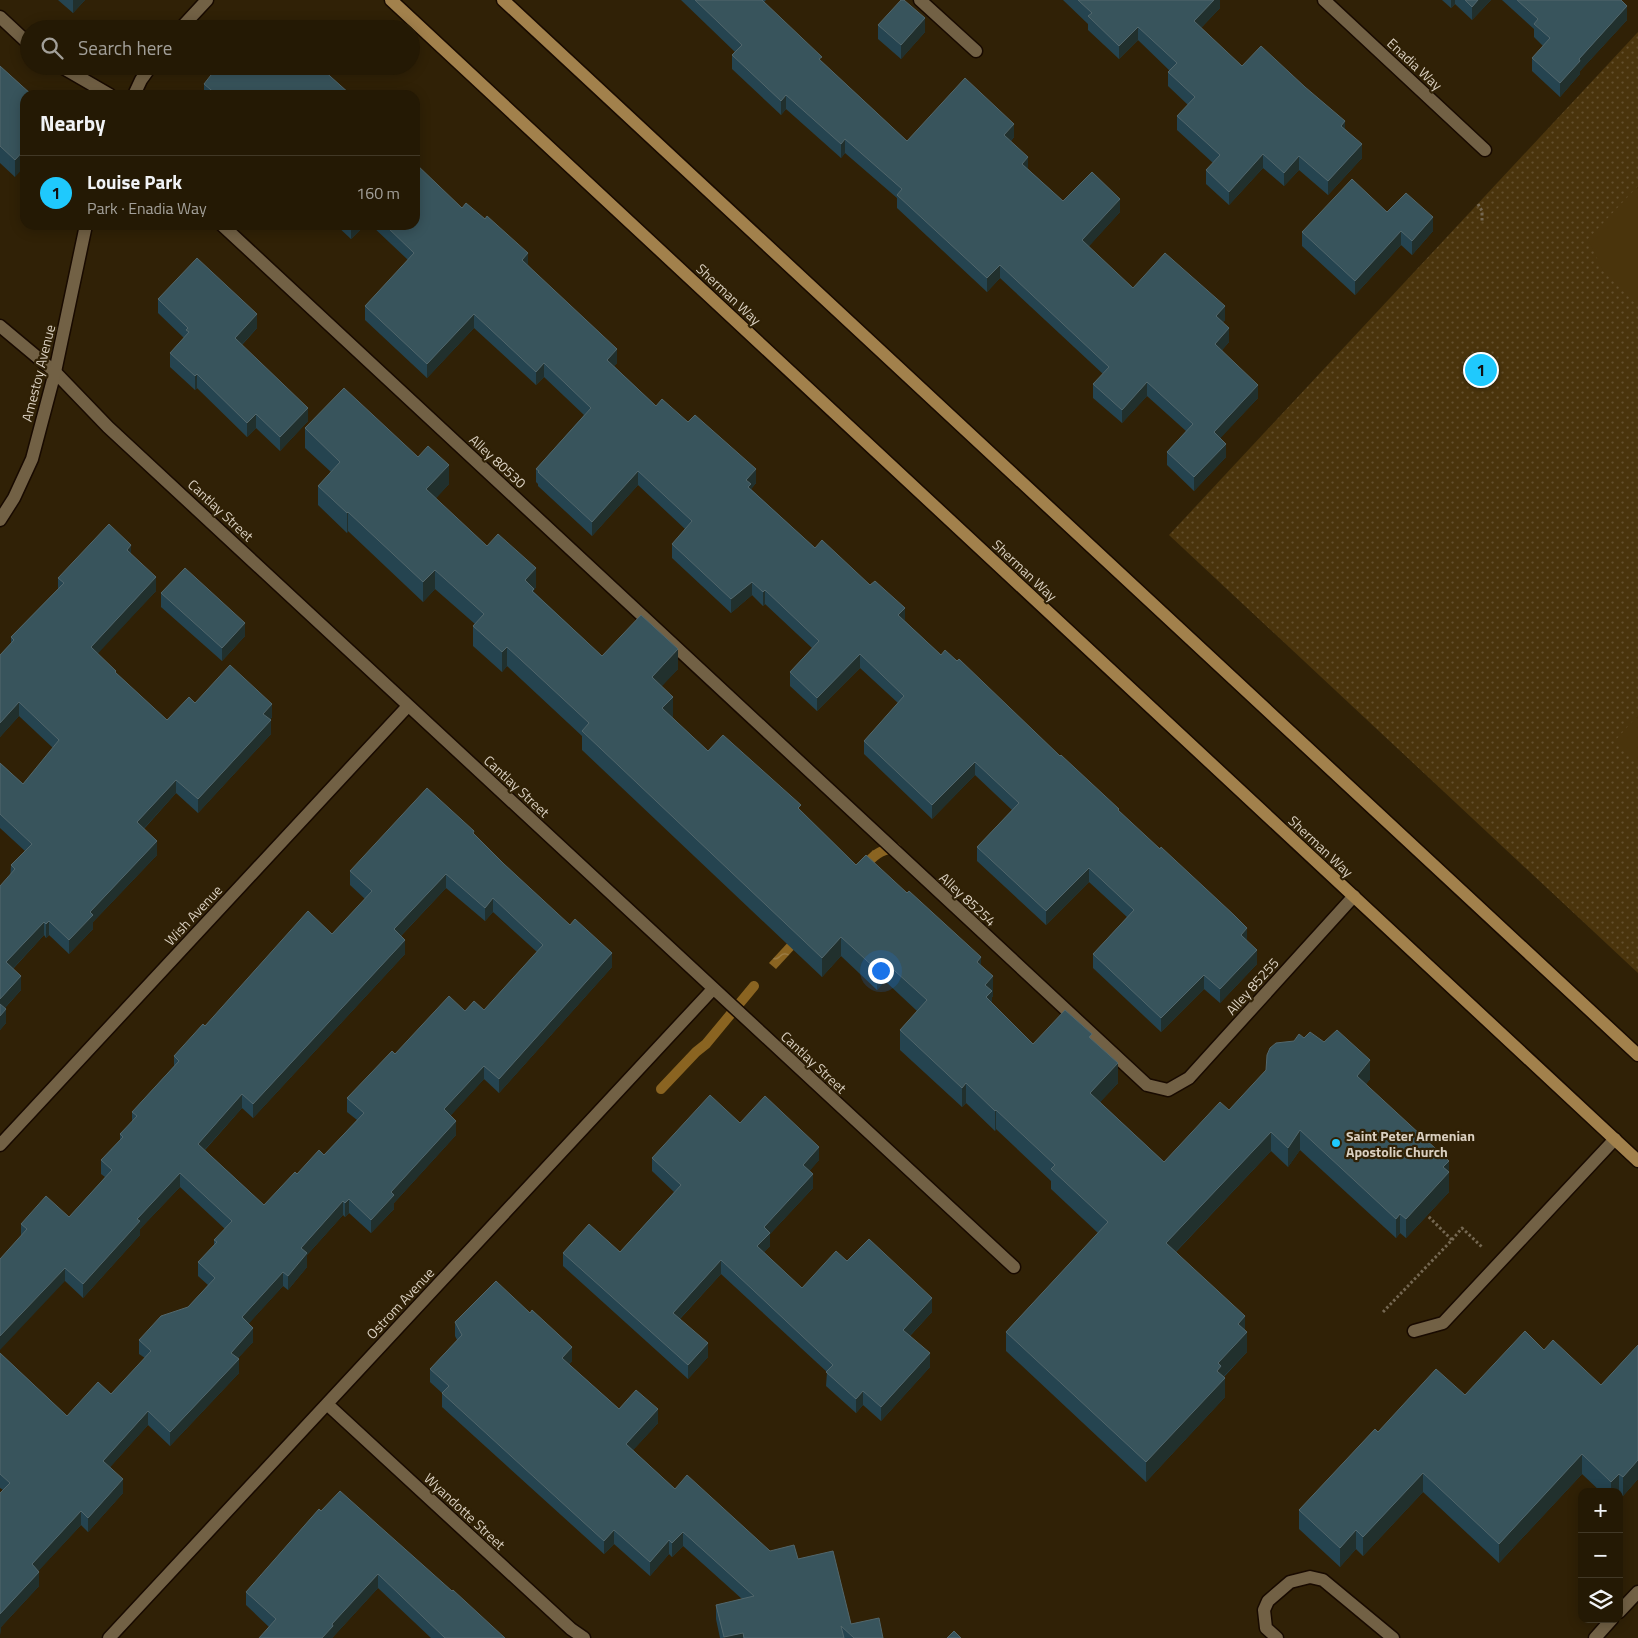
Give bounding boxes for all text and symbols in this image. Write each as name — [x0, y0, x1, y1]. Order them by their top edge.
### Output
search box — [20, 20, 420, 75]
text: Search here — [78, 33, 172, 62]
street label: Enadia Way — [1383, 33, 1447, 95]
icon: search — [38, 34, 66, 62]
text: Nearby — [40, 107, 105, 139]
text: Louise Park — [87, 167, 182, 196]
text: 1 — [52, 181, 60, 205]
text: 160 m — [356, 181, 400, 205]
text: Park · Enadia Way — [87, 196, 207, 220]
street label: Sherman Way — [692, 258, 766, 330]
street label: Amestoy Avenue — [16, 322, 60, 424]
pin: 1 — [1465, 351, 1497, 389]
street label: Alley 80530 — [465, 429, 531, 493]
street label: Cantlay Street — [183, 474, 259, 546]
street label: Sherman Way — [988, 534, 1062, 606]
street label: Cantlay Street — [479, 750, 555, 822]
street label: Sherman Way — [1284, 810, 1358, 882]
street label: Alley 85254 — [935, 867, 1001, 931]
street label: Wish Avenue — [159, 880, 227, 950]
street label: Alley 85255 — [1221, 953, 1284, 1019]
your location — [868, 958, 894, 984]
street label: Cantlay Street — [776, 1026, 852, 1098]
place label: Saint Peter Armenian Apostolic Church — [1346, 1125, 1475, 1162]
marker: Saint Peter Armenian Apostolic Church — [1330, 1137, 1342, 1149]
street label: Ostrom Avenue — [361, 1262, 439, 1344]
street label: Wyandotte Street — [420, 1468, 510, 1554]
map controls — [1578, 1488, 1623, 1623]
button: + — [1578, 1488, 1623, 1533]
button: − — [1578, 1533, 1623, 1578]
button: layers — [1578, 1578, 1623, 1623]

